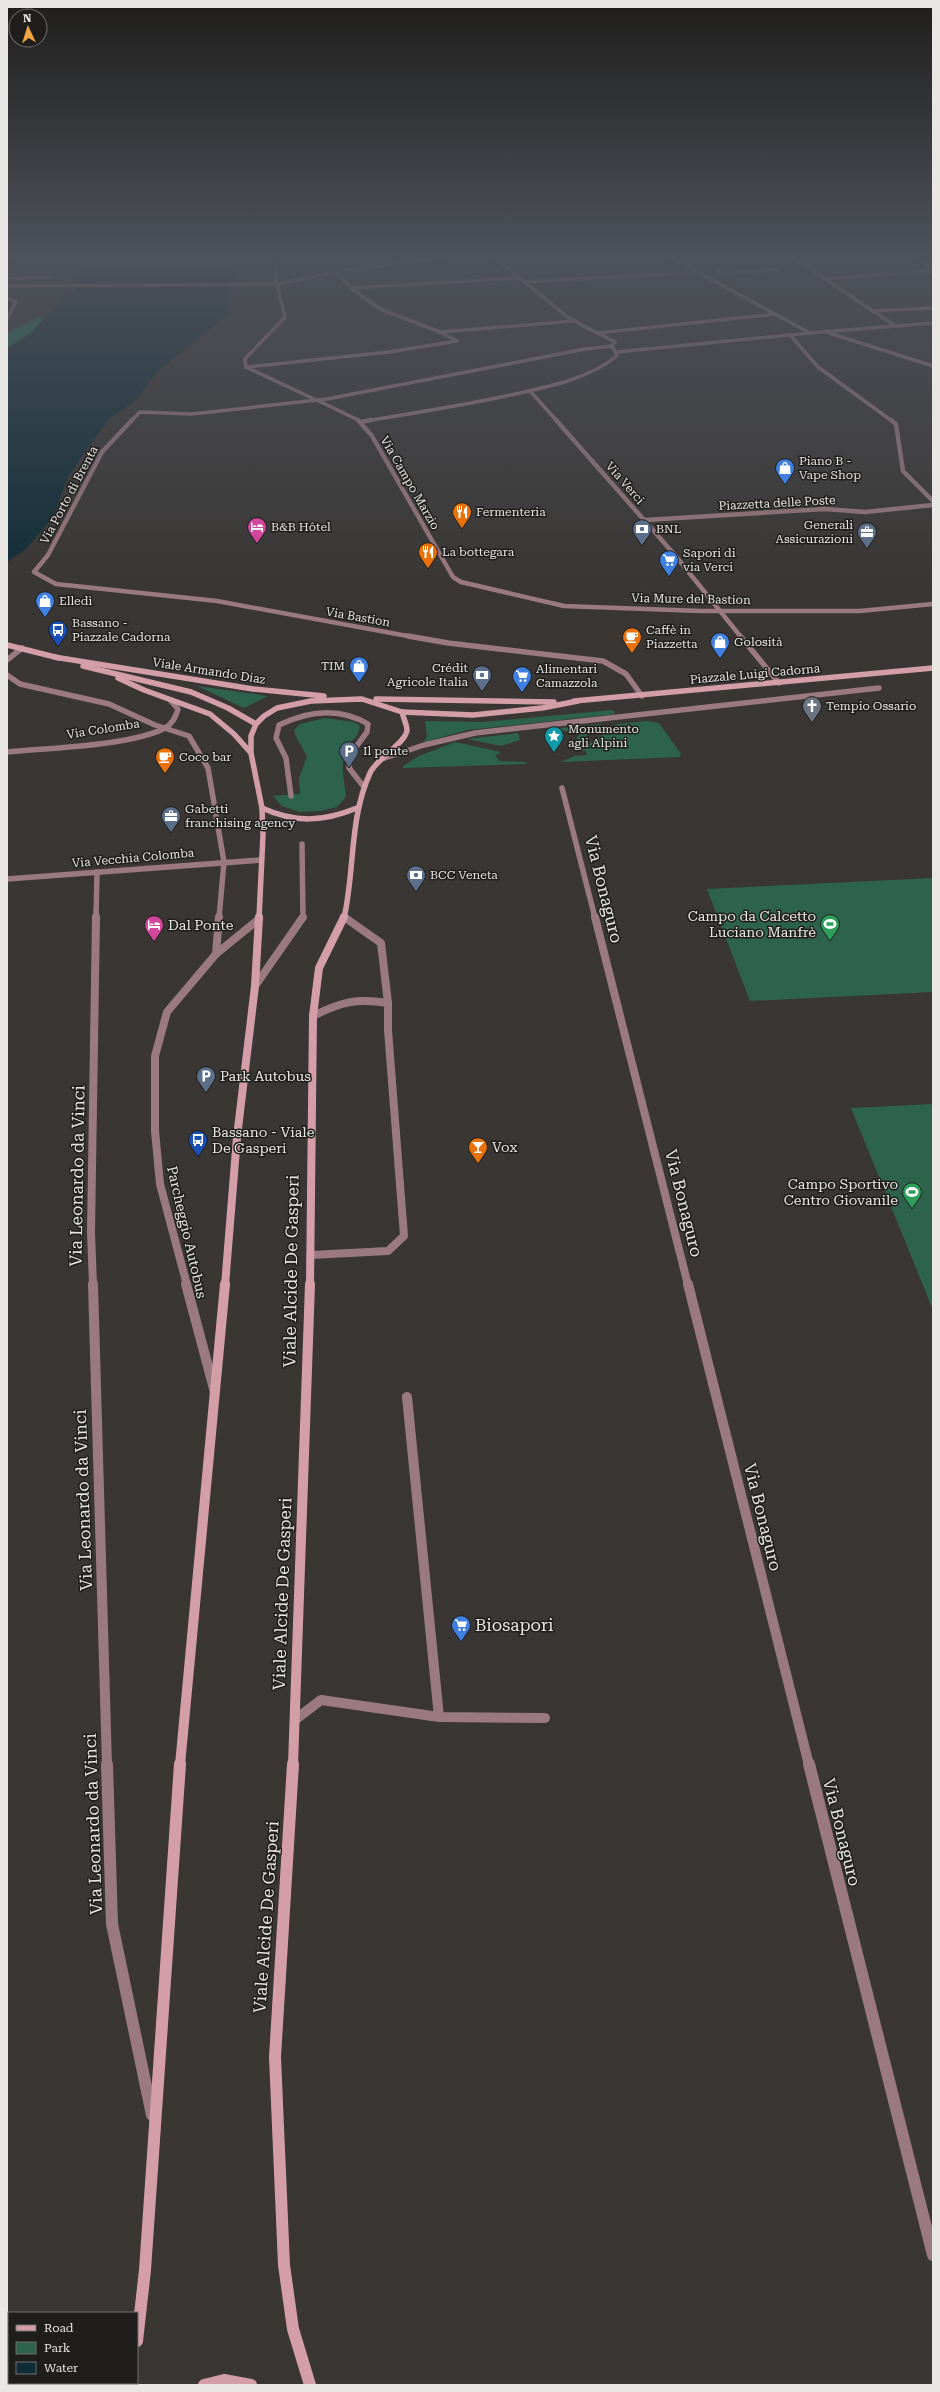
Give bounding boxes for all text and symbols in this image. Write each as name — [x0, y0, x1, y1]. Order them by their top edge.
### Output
north arrow — [8, 8, 48, 48]
text: N — [23, 12, 33, 25]
street label: Via Campo Marzio — [378, 434, 442, 532]
street label: Via Porto di Brenta — [37, 443, 101, 546]
place label: Piano B - Vape Shop — [799, 454, 861, 482]
shop icon: Piano B - Vape Shop — [774, 457, 796, 485]
street label: Via Verci — [603, 459, 647, 507]
street label: Piazzetta delle Poste — [718, 493, 836, 513]
restaurant icon: Fermenteria — [451, 501, 473, 529]
place label: Fermenteria — [476, 505, 546, 519]
hotel icon: B&B Hôtel — [246, 516, 268, 544]
bank icon: BNL — [631, 518, 653, 546]
place label: Generali Assicurazioni — [775, 518, 853, 546]
place label: B&B Hôtel — [271, 520, 331, 534]
office icon: Generali Assicurazioni — [856, 521, 878, 549]
place label: BNL — [656, 522, 681, 536]
restaurant icon: La bottegara — [417, 541, 439, 569]
place label: La bottegara — [442, 545, 515, 559]
place label: Sapori di via Verci — [683, 546, 736, 574]
supermarket icon: Sapori di via Verci — [658, 549, 680, 577]
shop icon: Elledì — [34, 590, 56, 618]
street label: Via Mure del Bastion — [631, 591, 751, 607]
place label: Elledì — [59, 594, 92, 608]
street label: Via Bastion — [325, 604, 392, 630]
place label: Bassano - Piazzale Cadorna — [72, 616, 171, 644]
bus stop icon: Bassano - Piazzale Cadorna — [47, 619, 69, 647]
place label: Caffè in Piazzetta — [646, 623, 698, 651]
cafe icon: Caffè in Piazzetta — [621, 626, 643, 654]
shop icon: Golosità — [709, 631, 731, 659]
place label: Golosità — [734, 635, 783, 649]
street label: Viale Armando Diaz — [152, 655, 267, 687]
shop icon: TIM — [348, 655, 370, 683]
place label: TIM — [321, 659, 345, 673]
place label: Crédit Agricole Italia — [387, 661, 469, 689]
street label: Piazzale Luigi Cadorna — [689, 661, 821, 687]
place label: Alimentari Camazzola — [536, 662, 598, 690]
bank icon: Crédit Agricole Italia — [471, 664, 493, 692]
supermarket icon: Alimentari Camazzola — [511, 665, 533, 693]
church icon: Tempio Ossario — [801, 695, 823, 723]
place label: Tempio Ossario — [826, 699, 916, 713]
street label: Via Colomba — [65, 716, 141, 742]
place label: Monumento agli Alpini — [568, 722, 639, 750]
place icon: Monumento agli Alpini — [543, 725, 565, 753]
parking icon: Il ponte — [338, 740, 360, 768]
place label: Il ponte — [363, 744, 409, 758]
cafe icon: Coco bar — [154, 746, 176, 774]
place label: Coco bar — [179, 750, 231, 764]
place label: Gabetti franchising agency — [185, 802, 296, 830]
office icon: Gabetti franchising agency — [160, 805, 182, 833]
street label: Via Bonaguro — [581, 833, 627, 945]
street label: Via Vecchia Colomba — [71, 846, 195, 870]
bank icon: BCC Veneta — [405, 864, 427, 892]
place label: BCC Veneta — [430, 868, 498, 882]
place label: Campo da Calcetto Luciano Manfrè — [688, 908, 816, 940]
sports icon: Campo da Calcetto Luciano Manfrè — [819, 913, 841, 941]
hotel icon: Dal Ponte — [143, 914, 165, 942]
place label: Dal Ponte — [168, 917, 234, 933]
parking icon: Park Autobus — [195, 1065, 217, 1093]
place label: Park Autobus — [220, 1068, 311, 1084]
street label: Via Leonardo da Vinci — [65, 1085, 89, 1267]
place label: Bassano - Viale De Gasperi — [212, 1124, 315, 1156]
bus stop icon: Bassano - Viale De Gasperi — [187, 1129, 209, 1157]
bar icon: Vox — [467, 1136, 489, 1164]
place label: Vox — [492, 1139, 517, 1155]
street label: Via Bonaguro — [661, 1147, 707, 1259]
street label: Parcheggio Autobus — [164, 1164, 210, 1300]
street label: Viale Alcide De Gasperi — [279, 1174, 303, 1367]
place label: Campo Sportivo Centro Giovanile — [784, 1176, 898, 1208]
sports icon: Campo Sportivo Centro Giovanile — [901, 1181, 923, 1209]
street label: Via Leonardo da Vinci — [70, 1408, 96, 1591]
street label: Via Bonaguro — [740, 1461, 786, 1573]
street label: Viale Alcide De Gasperi — [269, 1497, 295, 1691]
supermarket icon: Biosapori — [450, 1614, 472, 1642]
place label: Biosapori — [475, 1615, 554, 1635]
street label: Via Leonardo da Vinci — [80, 1732, 106, 1915]
street label: Via Bonaguro — [819, 1776, 865, 1888]
street label: Viale Alcide De Gasperi — [249, 1820, 283, 2014]
legend — [8, 2312, 138, 2384]
text: Road — [44, 2321, 74, 2335]
text: Park — [44, 2341, 71, 2355]
text: Water — [44, 2361, 78, 2375]

